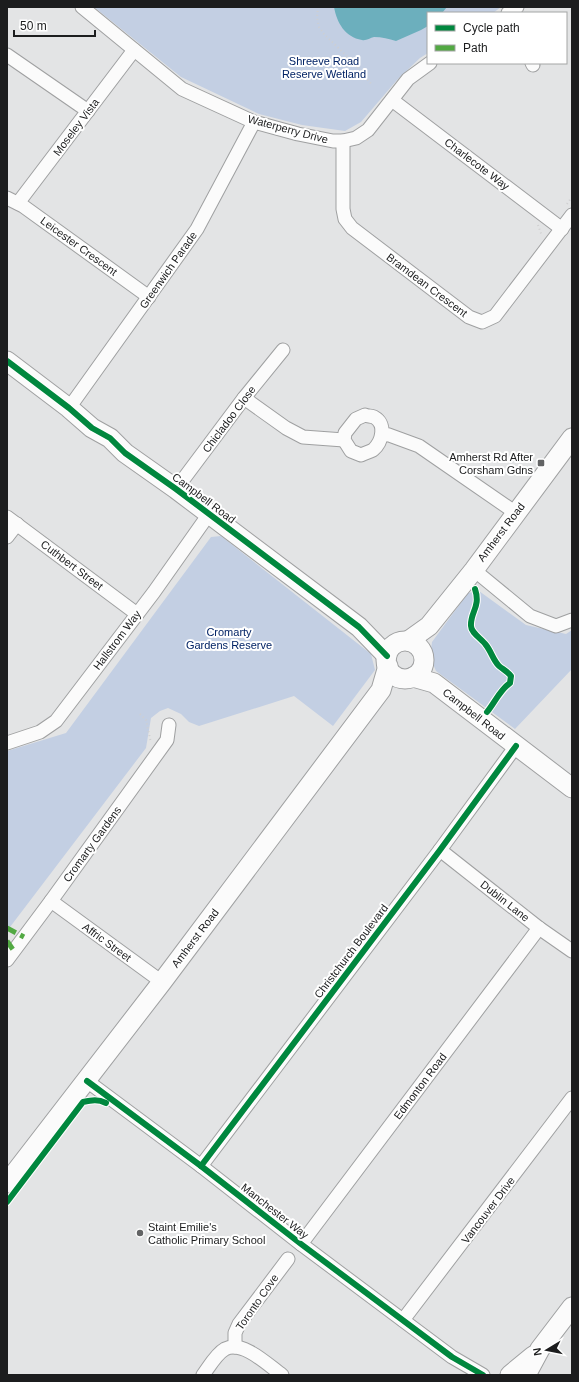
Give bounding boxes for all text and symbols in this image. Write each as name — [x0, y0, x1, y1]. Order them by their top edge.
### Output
scale bar — [14, 12, 95, 38]
legend — [427, 12, 567, 64]
text: 50 m — [20, 19, 47, 33]
text: Cycle path — [463, 21, 520, 35]
text: Path — [463, 41, 488, 55]
park label: Shreeve Road Reserve Wetland — [282, 55, 366, 80]
street label: Moseley Vista — [51, 95, 102, 158]
street label: Waterperry Drive — [246, 112, 330, 146]
street label: Charlecote Way — [442, 136, 512, 193]
street label: Leicester Crescent — [38, 214, 120, 278]
street label: Greenwich Parade — [137, 229, 199, 311]
street label: Bramdean Crescent — [384, 251, 470, 319]
street label: Chicladoo Close — [200, 383, 258, 455]
place label: Amherst Rd After Corsham Gdns — [449, 451, 533, 476]
marker: Amherst Rd After Corsham Gdns — [536, 458, 546, 468]
street label: Campbell Road — [170, 470, 238, 526]
street label: Amherst Road — [475, 500, 527, 564]
street label: Cuthbert Street — [39, 538, 105, 592]
street label: Hallstrom Way — [91, 608, 143, 672]
park label: Cromarty Gardens Reserve — [186, 626, 272, 651]
street label: Campbell Road — [440, 686, 508, 742]
street label: Cromarty Gardens — [61, 803, 124, 884]
street label: Dublin Lane — [478, 878, 532, 924]
street label: Christchurch Boulevard — [312, 902, 390, 1000]
street label: Amherst Road — [169, 906, 221, 970]
street label: Affric Street — [80, 920, 134, 964]
street label: Edmonton Road — [391, 1051, 449, 1121]
street label: Vancouver Drive — [459, 1174, 517, 1246]
street label: Manchester Way — [239, 1181, 311, 1241]
place label: Staint Emilie's Catholic Primary School — [148, 1221, 265, 1246]
marker: Staint Emilie's Catholic Primary School — [135, 1228, 145, 1238]
street label: Toronto Cove — [233, 1272, 281, 1332]
north arrow — [527, 1330, 567, 1370]
text: N — [531, 1347, 544, 1357]

